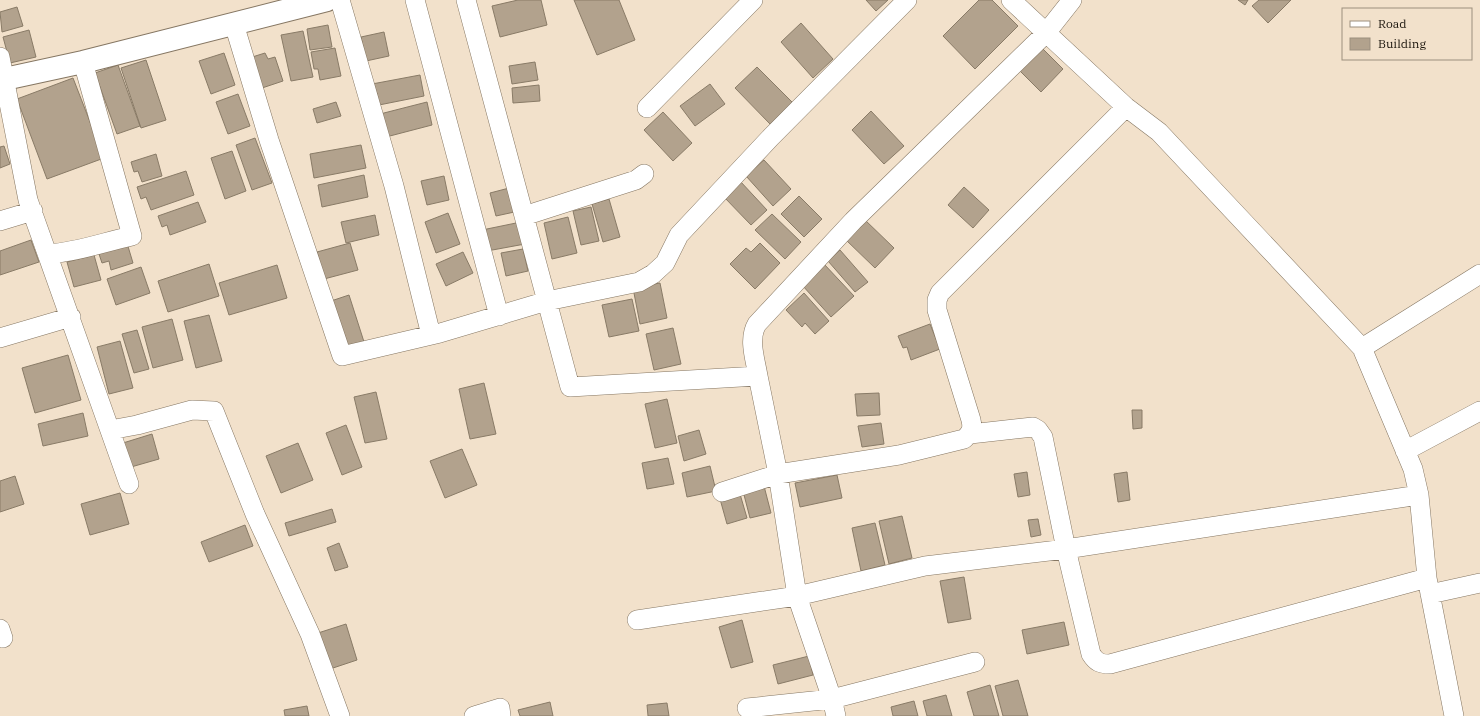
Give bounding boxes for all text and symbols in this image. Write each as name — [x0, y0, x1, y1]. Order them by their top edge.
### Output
legend — [1342, 8, 1472, 60]
text: Road — [1378, 16, 1407, 31]
text: Building — [1378, 36, 1426, 51]

